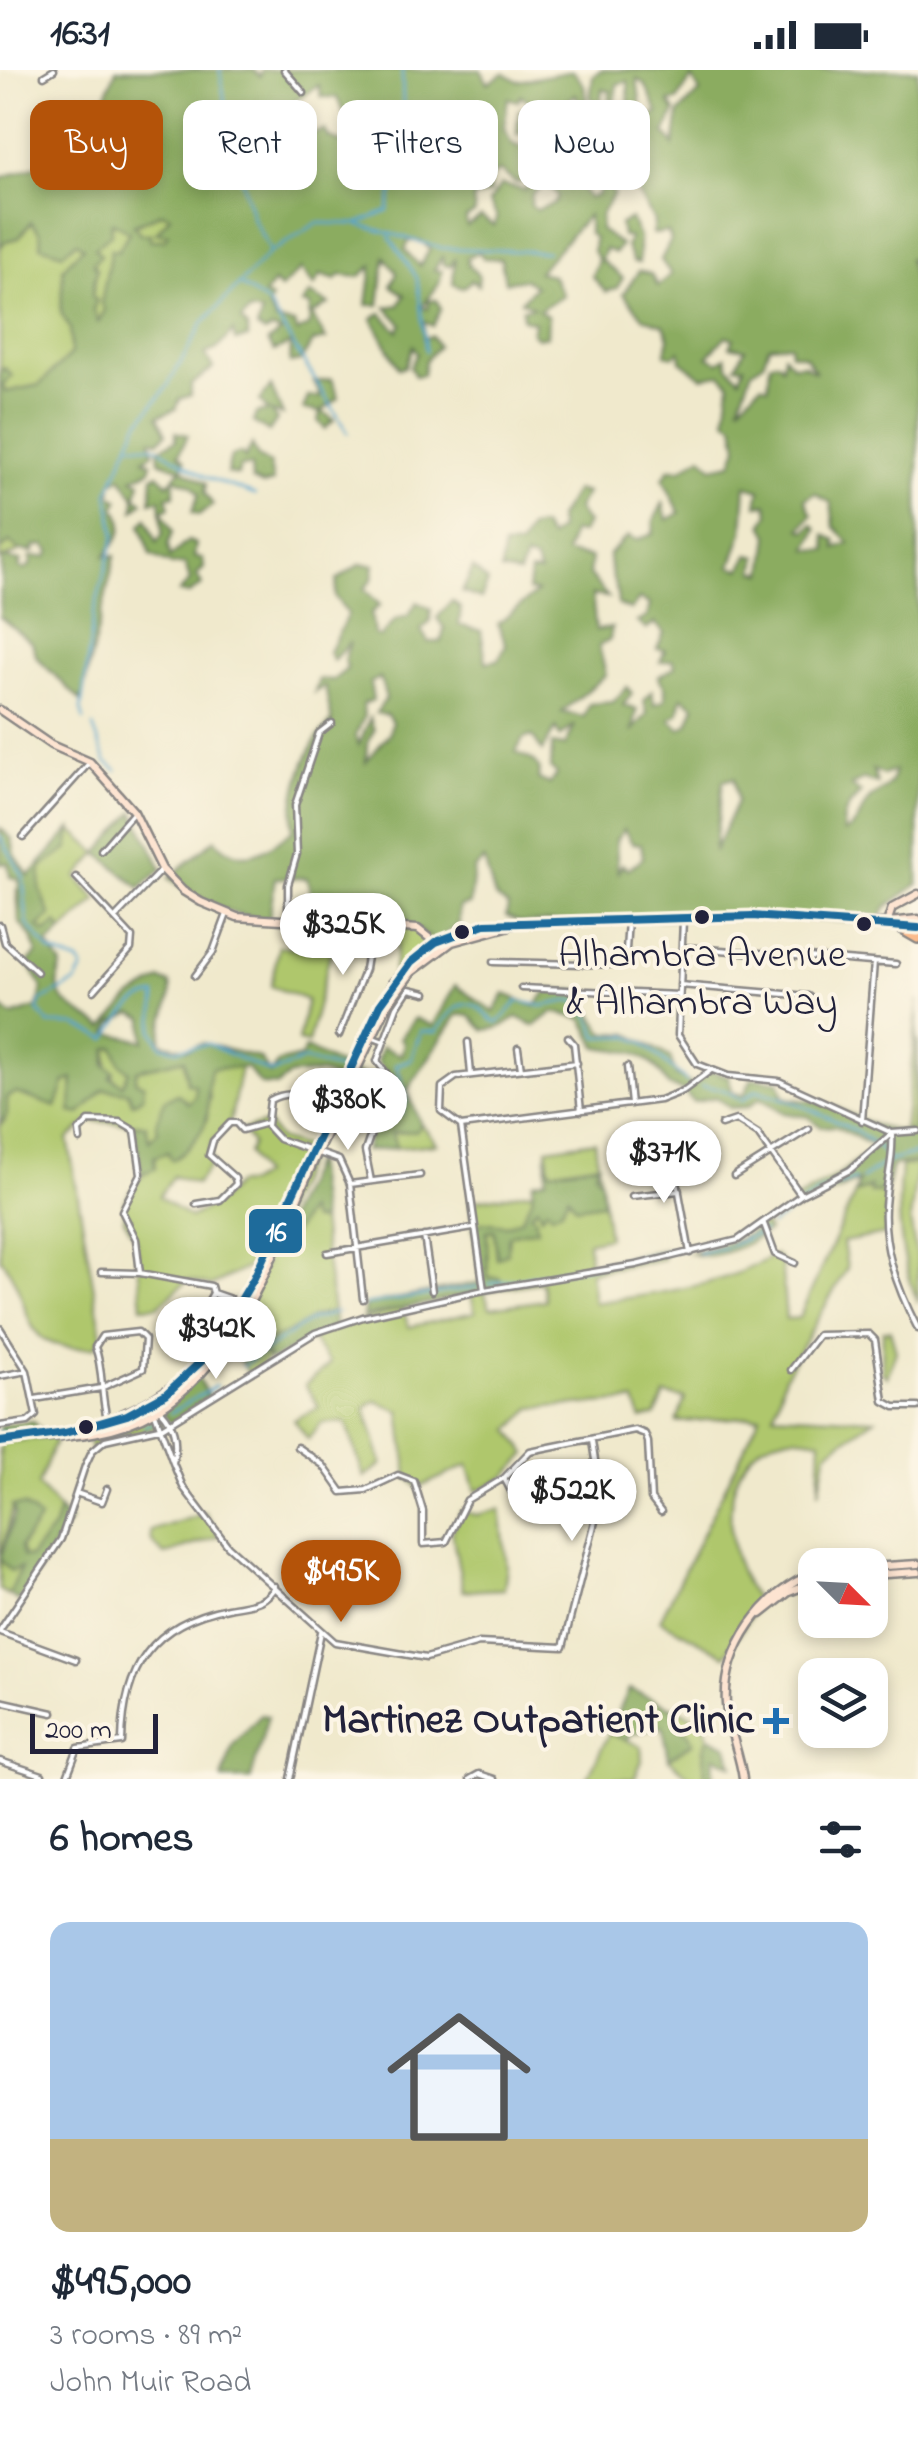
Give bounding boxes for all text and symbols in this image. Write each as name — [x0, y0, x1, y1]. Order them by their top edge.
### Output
text: 16:31 — [50, 7, 110, 63]
chip: Buy — [30, 100, 163, 190]
chip: Rent — [183, 100, 317, 190]
chip: Filters — [337, 100, 498, 190]
chip: New — [518, 100, 650, 190]
pin: $325K — [273, 893, 413, 978]
text: $325K — [302, 902, 384, 949]
marker: Alhambra Avenue & Alhambra Way — [692, 907, 712, 927]
unlabelled marker — [854, 914, 874, 934]
unlabelled marker — [452, 922, 472, 942]
place label: Alhambra Avenue & Alhambra Way — [558, 927, 846, 1034]
pin: $380K — [278, 1068, 418, 1153]
text: $380K — [311, 1077, 385, 1124]
pin: $371K — [594, 1121, 734, 1206]
text: $371K — [628, 1130, 700, 1177]
line badge: 16 — [247, 1207, 304, 1255]
text: 16 — [265, 1214, 287, 1255]
pin: $342K — [146, 1297, 286, 1382]
text: $342K — [177, 1306, 255, 1353]
unlabelled marker — [76, 1417, 96, 1437]
pin: $522K — [502, 1459, 642, 1544]
text: $522K — [530, 1468, 615, 1515]
pin: $495K — [271, 1540, 411, 1625]
north arrow — [798, 1548, 888, 1638]
map controls — [798, 1548, 888, 1748]
text: $495K — [303, 1549, 379, 1596]
button: layers — [798, 1658, 888, 1748]
place label: Martinez Outpatient Clinic — [322, 1691, 755, 1752]
marker: Martinez Outpatient Clinic — [763, 1708, 789, 1734]
scale bar — [30, 1709, 158, 1754]
text: 200 m — [45, 1711, 112, 1752]
text: 6 homes — [50, 1809, 194, 1870]
icon: filters — [813, 1812, 868, 1867]
icon: home — [369, 1987, 549, 2167]
text: $495,000 — [50, 2252, 191, 2313]
text: 3 rooms · 89 m² — [50, 2313, 242, 2360]
text: John Muir Road — [50, 2360, 251, 2407]

